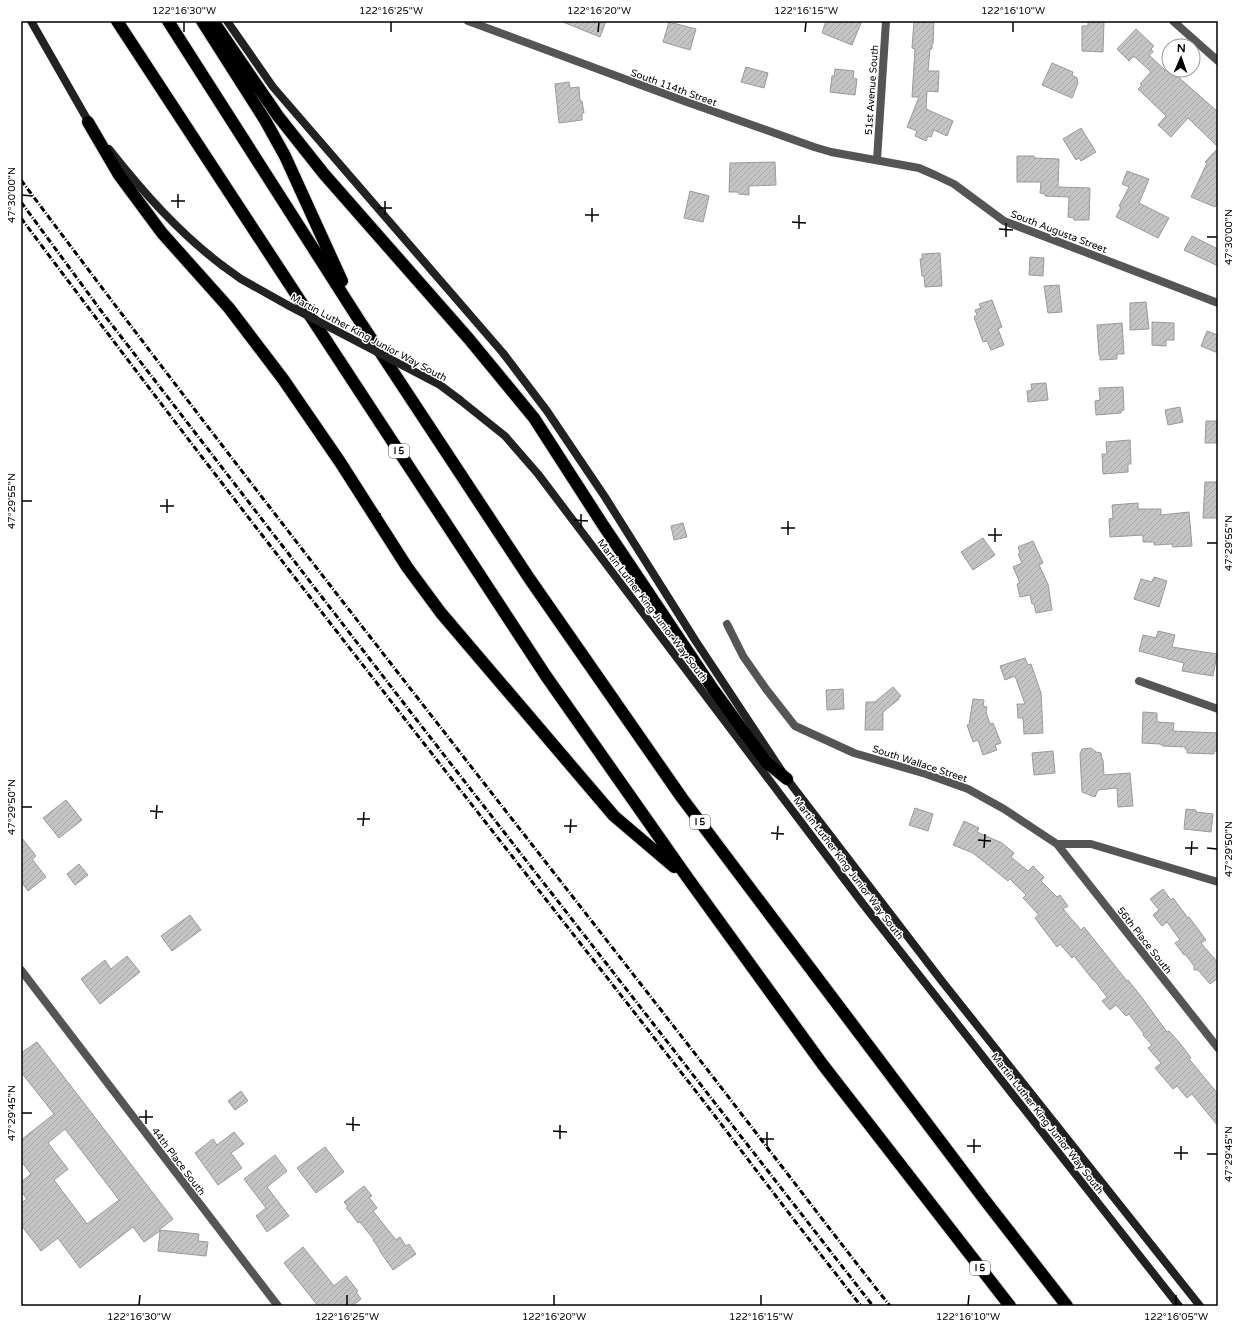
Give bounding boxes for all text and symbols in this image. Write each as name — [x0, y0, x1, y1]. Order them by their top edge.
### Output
text: 122°16'30"W — [152, 5, 216, 17]
text: 122°16'25"W — [359, 5, 423, 17]
text: 122°16'20"W — [567, 5, 631, 17]
text: 122°16'15"W — [774, 5, 838, 17]
text: 122°16'10"W — [981, 5, 1045, 17]
north arrow — [1161, 38, 1201, 78]
text: N — [1177, 42, 1186, 55]
street label: 51st Avenue South — [863, 45, 881, 136]
street label: South 114th Street — [629, 67, 719, 109]
text: 47°30'00"N — [6, 167, 18, 223]
street label: South Augusta Street — [1009, 208, 1109, 256]
text: 47°30'00"N — [1223, 209, 1235, 265]
street label: Martin Luther King Junior Way South — [288, 291, 449, 384]
road number: I 5 — [389, 444, 409, 458]
text: 47°29'55"N — [6, 473, 18, 529]
text: 47°29'55"N — [1223, 515, 1235, 571]
street label: Martin Luther King Junior Way South — [595, 537, 710, 684]
street label: South Wallace Street — [871, 743, 969, 785]
text: 47°29'50"N — [6, 779, 18, 835]
street label: Martin Luther King Junior Way South — [791, 795, 906, 942]
road number: I 5 — [690, 815, 710, 829]
text: 47°29'50"N — [1223, 821, 1235, 877]
street label: 56th Place South — [1114, 905, 1174, 976]
street label: Martin Luther King Junior Way South — [988, 1051, 1106, 1196]
text: 47°29'45"N — [6, 1085, 18, 1141]
street label: 44th Place South — [149, 1125, 208, 1198]
text: 47°29'45"N — [1223, 1126, 1235, 1182]
road number: I 5 — [970, 1261, 990, 1275]
text: 122°16'30"W — [107, 1311, 171, 1323]
text: 122°16'25"W — [315, 1311, 379, 1323]
text: 122°16'20"W — [522, 1311, 586, 1323]
text: 122°16'15"W — [729, 1311, 793, 1323]
text: 122°16'10"W — [936, 1311, 1000, 1323]
text: 122°16'05"W — [1144, 1311, 1208, 1323]

